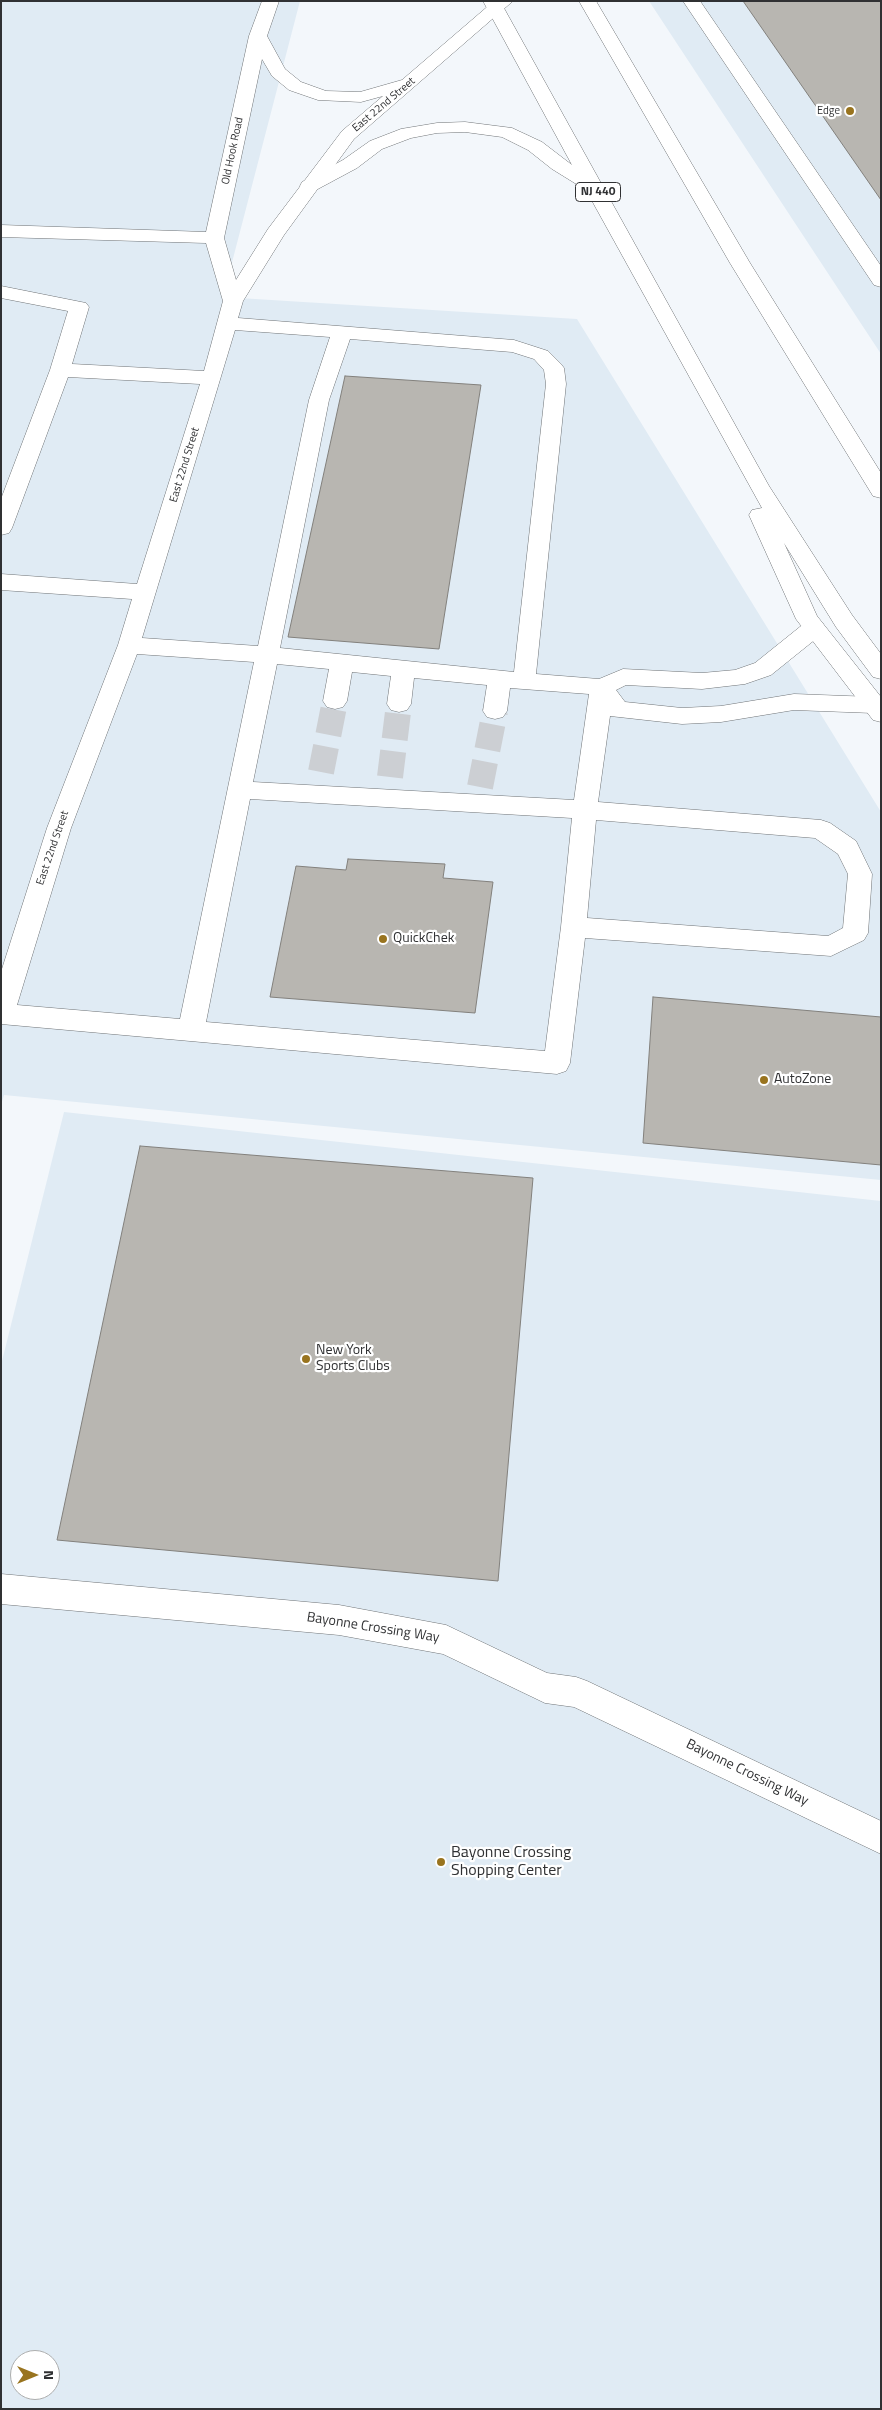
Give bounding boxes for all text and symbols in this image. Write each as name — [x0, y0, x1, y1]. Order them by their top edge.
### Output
street label: East 22nd Street — [350, 75, 418, 135]
place label: Edge — [817, 104, 840, 118]
marker: Edge — [844, 105, 856, 117]
street label: Old Hook Road — [219, 116, 247, 186]
road number: NJ 440 — [576, 182, 620, 202]
street label: East 22nd Street — [167, 426, 203, 504]
street label: East 22nd Street — [34, 809, 72, 887]
place label: QuickChek — [393, 931, 454, 947]
marker: QuickChek — [377, 933, 389, 945]
place label: AutoZone — [774, 1072, 831, 1088]
marker: AutoZone — [758, 1074, 770, 1086]
place label: New York Sports Clubs — [316, 1343, 390, 1375]
marker: New York Sports Clubs — [300, 1353, 312, 1365]
street label: Bayonne Crossing Way — [305, 1609, 441, 1647]
street label: Bayonne Crossing Way — [683, 1736, 811, 1810]
place label: Bayonne Crossing Shopping Center — [451, 1843, 571, 1881]
marker: Bayonne Crossing Shopping Center — [435, 1856, 447, 1868]
north arrow — [10, 2350, 60, 2400]
text: N — [39, 2370, 60, 2380]

